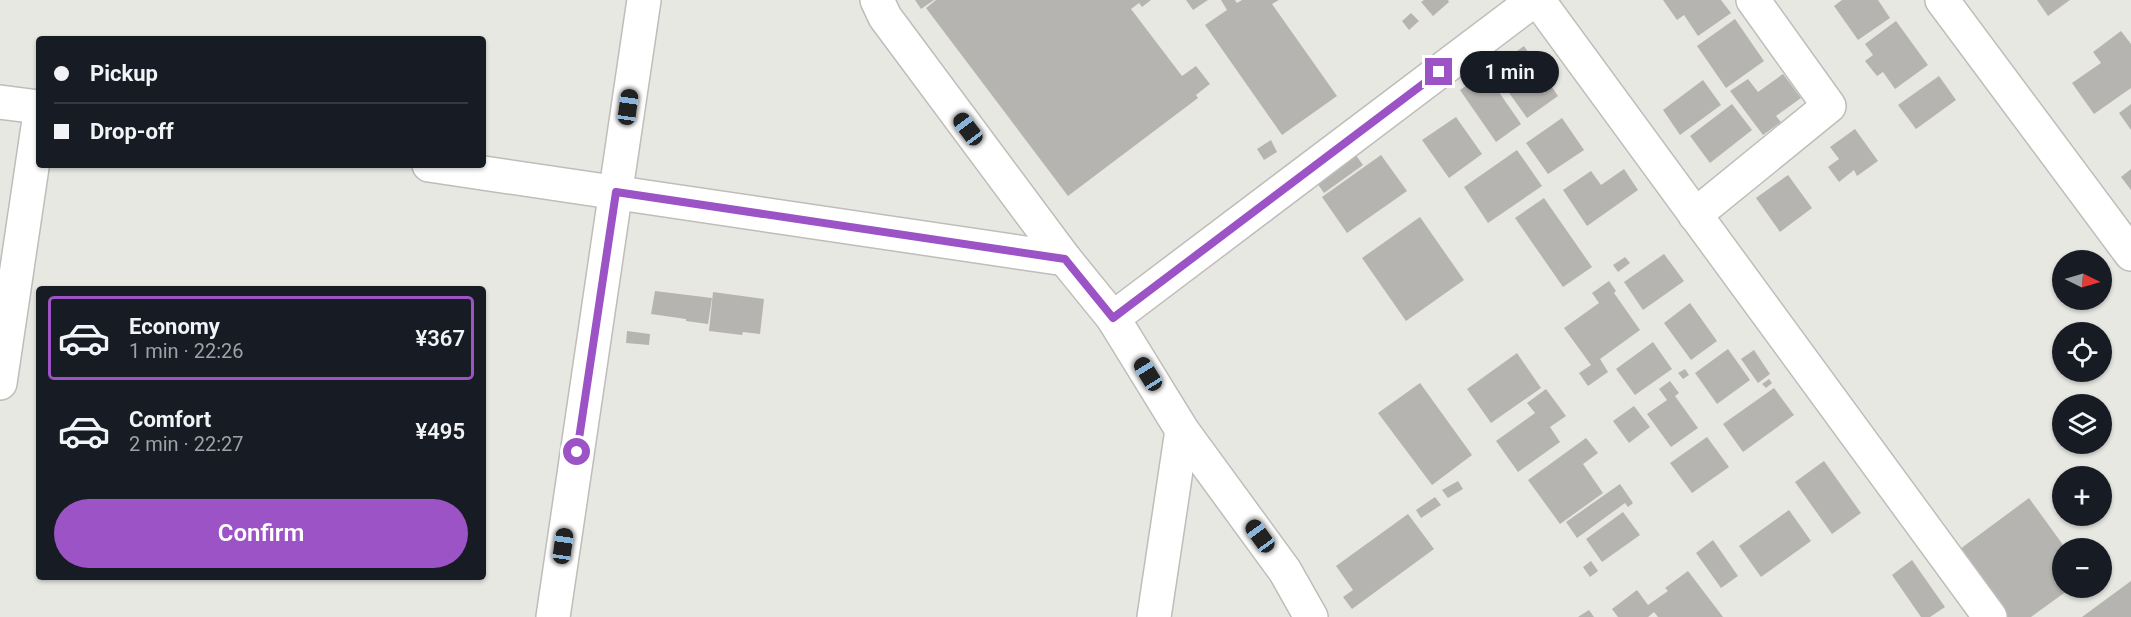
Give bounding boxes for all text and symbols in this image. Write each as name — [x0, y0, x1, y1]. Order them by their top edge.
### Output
callout: 1 min — [1460, 51, 1559, 93]
route end — [1425, 58, 1452, 85]
text: 1 min — [1484, 60, 1535, 84]
text: Pickup — [90, 61, 158, 86]
car — [617, 88, 639, 126]
car — [950, 109, 986, 149]
text: Drop-off — [90, 119, 174, 144]
north arrow — [2052, 250, 2112, 310]
map controls — [2052, 250, 2112, 598]
icon: car — [57, 311, 111, 365]
text: Economy — [129, 314, 220, 339]
button: locate — [2052, 322, 2112, 382]
text: ¥367 — [416, 326, 465, 351]
text: 1 min · 22:26 — [129, 339, 244, 363]
car — [1131, 354, 1165, 394]
button: layers — [2052, 394, 2112, 454]
icon: car — [57, 404, 111, 458]
text: Comfort — [129, 407, 211, 432]
text: ¥495 — [416, 419, 465, 444]
text: 2 min · 22:27 — [129, 432, 244, 456]
route start — [563, 438, 590, 465]
button: + — [2052, 466, 2112, 526]
button: Confirm — [54, 499, 468, 568]
car — [1242, 516, 1278, 556]
car — [552, 527, 574, 565]
button: − — [2052, 538, 2112, 598]

